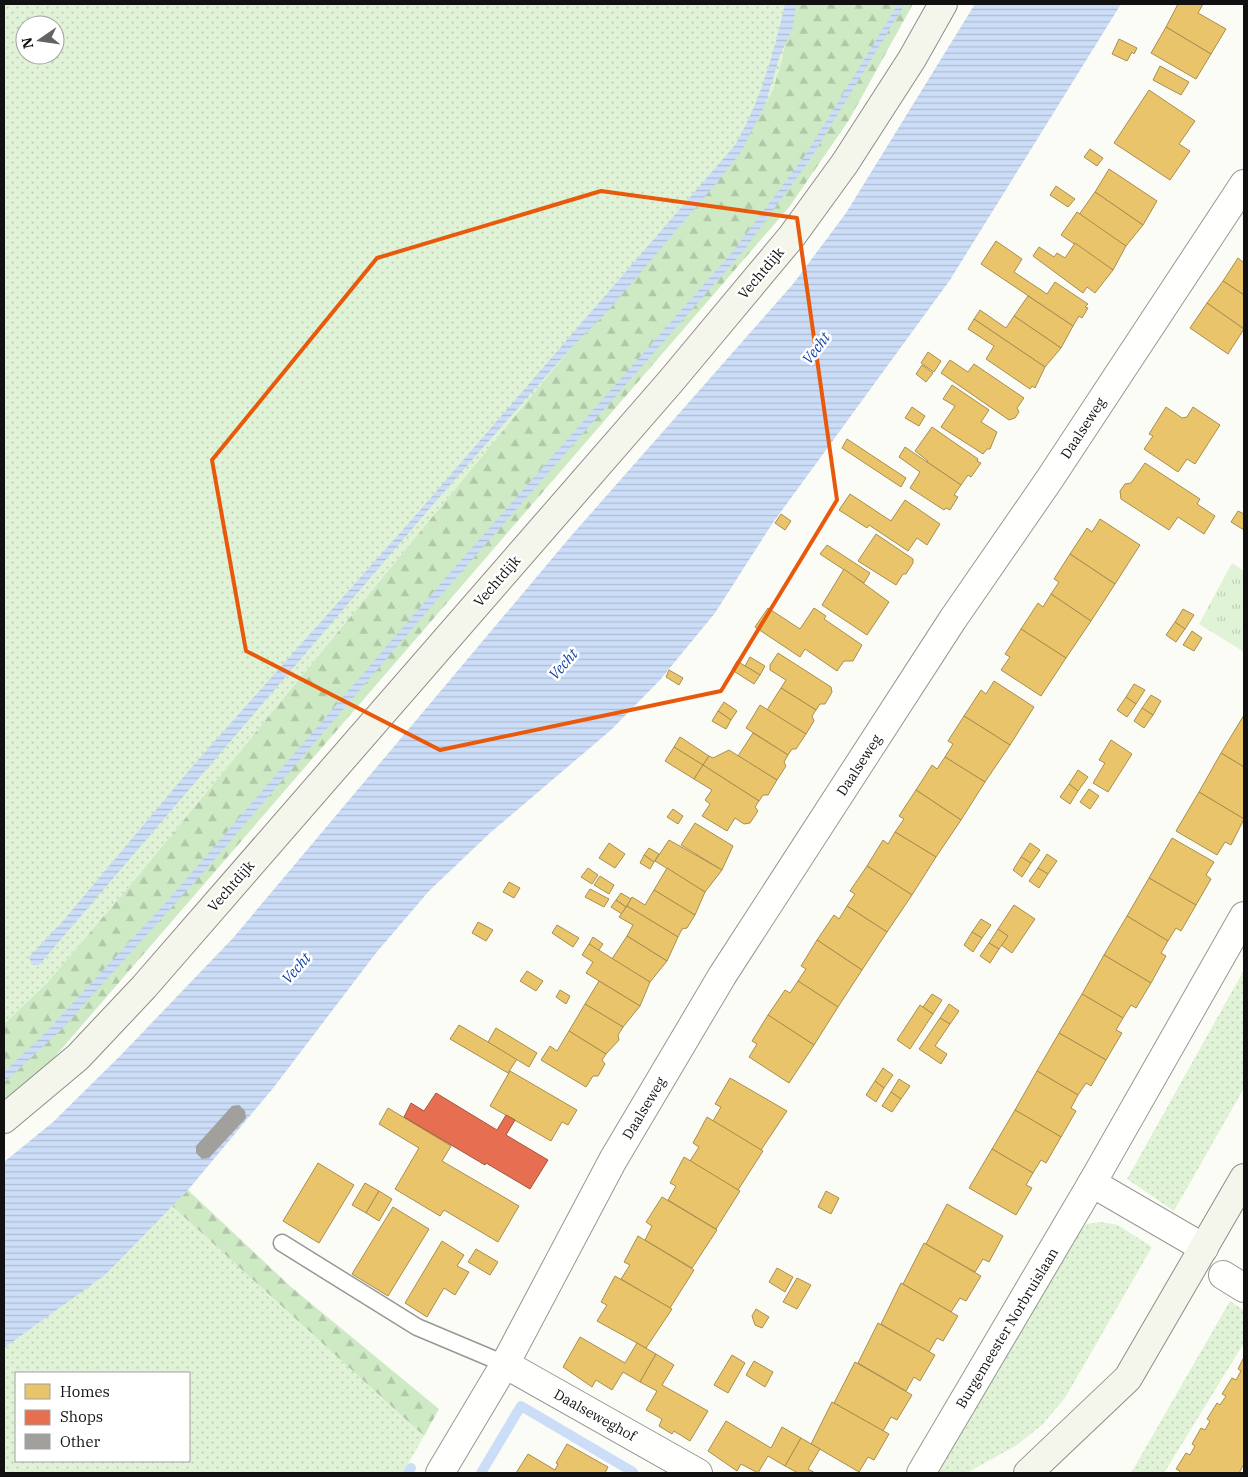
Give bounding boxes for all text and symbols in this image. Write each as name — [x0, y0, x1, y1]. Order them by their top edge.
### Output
north arrow — [15, 15, 65, 65]
text: N — [17, 36, 37, 50]
street label: Vechtdijk — [734, 243, 788, 303]
water label: Vecht — [798, 328, 835, 368]
street label: Daalseweg — [1056, 394, 1110, 462]
street label: Vechtdijk — [470, 551, 525, 610]
water label: Vecht — [544, 644, 582, 683]
street label: Daalseweg — [832, 731, 886, 799]
street label: Vechtdijk — [204, 856, 259, 915]
water label: Vecht — [277, 948, 315, 987]
street label: Daalseweg — [618, 1073, 670, 1142]
street label: Burgemeester Norbruislaan — [952, 1244, 1062, 1412]
legend — [15, 1372, 190, 1462]
text: Homes — [60, 1382, 110, 1401]
street label: Daalseweghof — [551, 1385, 640, 1446]
text: Shops — [60, 1407, 103, 1426]
text: Other — [60, 1432, 100, 1451]

